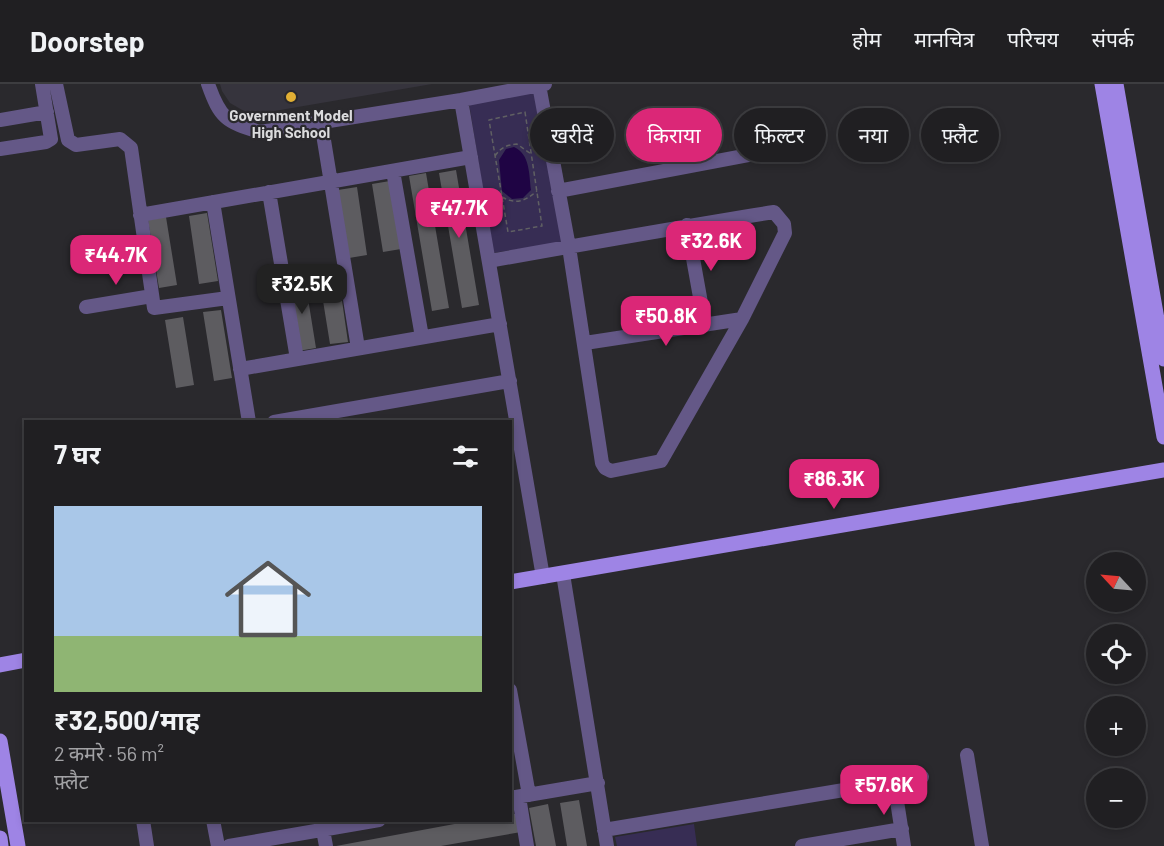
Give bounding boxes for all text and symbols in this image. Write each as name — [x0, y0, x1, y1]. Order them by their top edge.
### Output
text: Doorstep — [30, 24, 145, 58]
text: होम — [852, 26, 881, 51]
text: मानचित्र — [914, 26, 974, 51]
text: परिचय — [1007, 26, 1059, 51]
text: संपर्क — [1092, 26, 1134, 51]
marker: Government Model High School — [284, 90, 298, 104]
place label: Government Model High School — [229, 106, 353, 141]
chip: खरीदें — [530, 108, 614, 162]
chip: किराया — [626, 108, 722, 162]
chip: फ़िल्टर — [734, 108, 826, 162]
chip: नया — [838, 108, 909, 162]
chip: फ़्लैट — [921, 108, 999, 162]
pin: ₹47.7K — [410, 188, 508, 239]
text: ₹47.7K — [430, 195, 488, 219]
pin: ₹32.6K — [662, 221, 760, 272]
text: ₹32.6K — [680, 228, 742, 252]
pin: ₹44.7K — [67, 235, 165, 286]
text: ₹44.7K — [84, 242, 148, 266]
pin: ₹32.5K — [253, 264, 351, 315]
text: ₹32.5K — [271, 271, 333, 295]
pin: ₹50.8K — [617, 296, 715, 347]
text: ₹50.8K — [635, 303, 697, 327]
text: 7 घर — [54, 438, 100, 469]
icon: filters — [449, 440, 482, 473]
pin: ₹86.3K — [785, 459, 883, 510]
text: ₹86.3K — [803, 466, 865, 490]
icon: home — [214, 545, 322, 653]
north arrow — [1086, 552, 1146, 612]
map controls — [1086, 552, 1146, 828]
button: locate — [1086, 624, 1146, 684]
button: + — [1086, 696, 1146, 756]
text: ₹32,500/माह — [54, 704, 200, 735]
text: 2 कमरे · 56 m² — [54, 741, 164, 765]
pin: ₹57.6K — [835, 765, 933, 816]
button: − — [1086, 768, 1146, 828]
text: फ़्लैट — [54, 769, 89, 793]
text: ₹57.6K — [854, 772, 914, 796]

